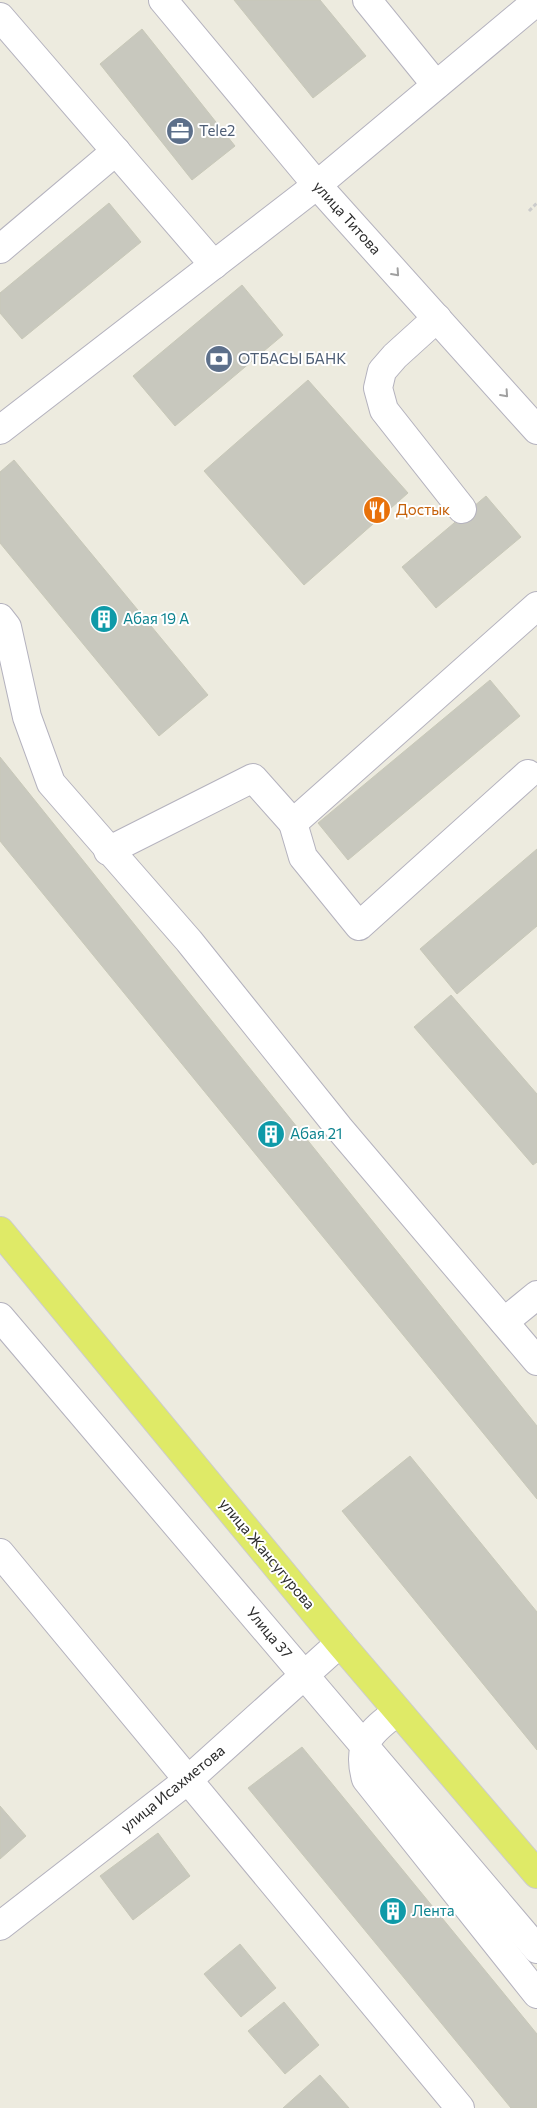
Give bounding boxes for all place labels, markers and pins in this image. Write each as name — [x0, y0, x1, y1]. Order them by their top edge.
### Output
office icon: Tele2 — [165, 116, 195, 146]
place label: Tele2 — [199, 121, 235, 139]
bank icon: ОТБАСЫ БАНК — [204, 344, 234, 374]
place label: ОТБАСЫ БАНК — [238, 349, 346, 367]
restaurant icon: Достык — [362, 495, 392, 525]
place label: Достык — [396, 500, 450, 518]
building icon: Абая 19 А — [89, 604, 119, 634]
place label: Абая 19 А — [123, 609, 189, 627]
building icon: Абая 21 — [256, 1119, 286, 1149]
place label: Абая 21 — [290, 1124, 342, 1142]
building icon: Лента — [378, 1896, 408, 1926]
place label: Лента — [412, 1901, 455, 1919]

